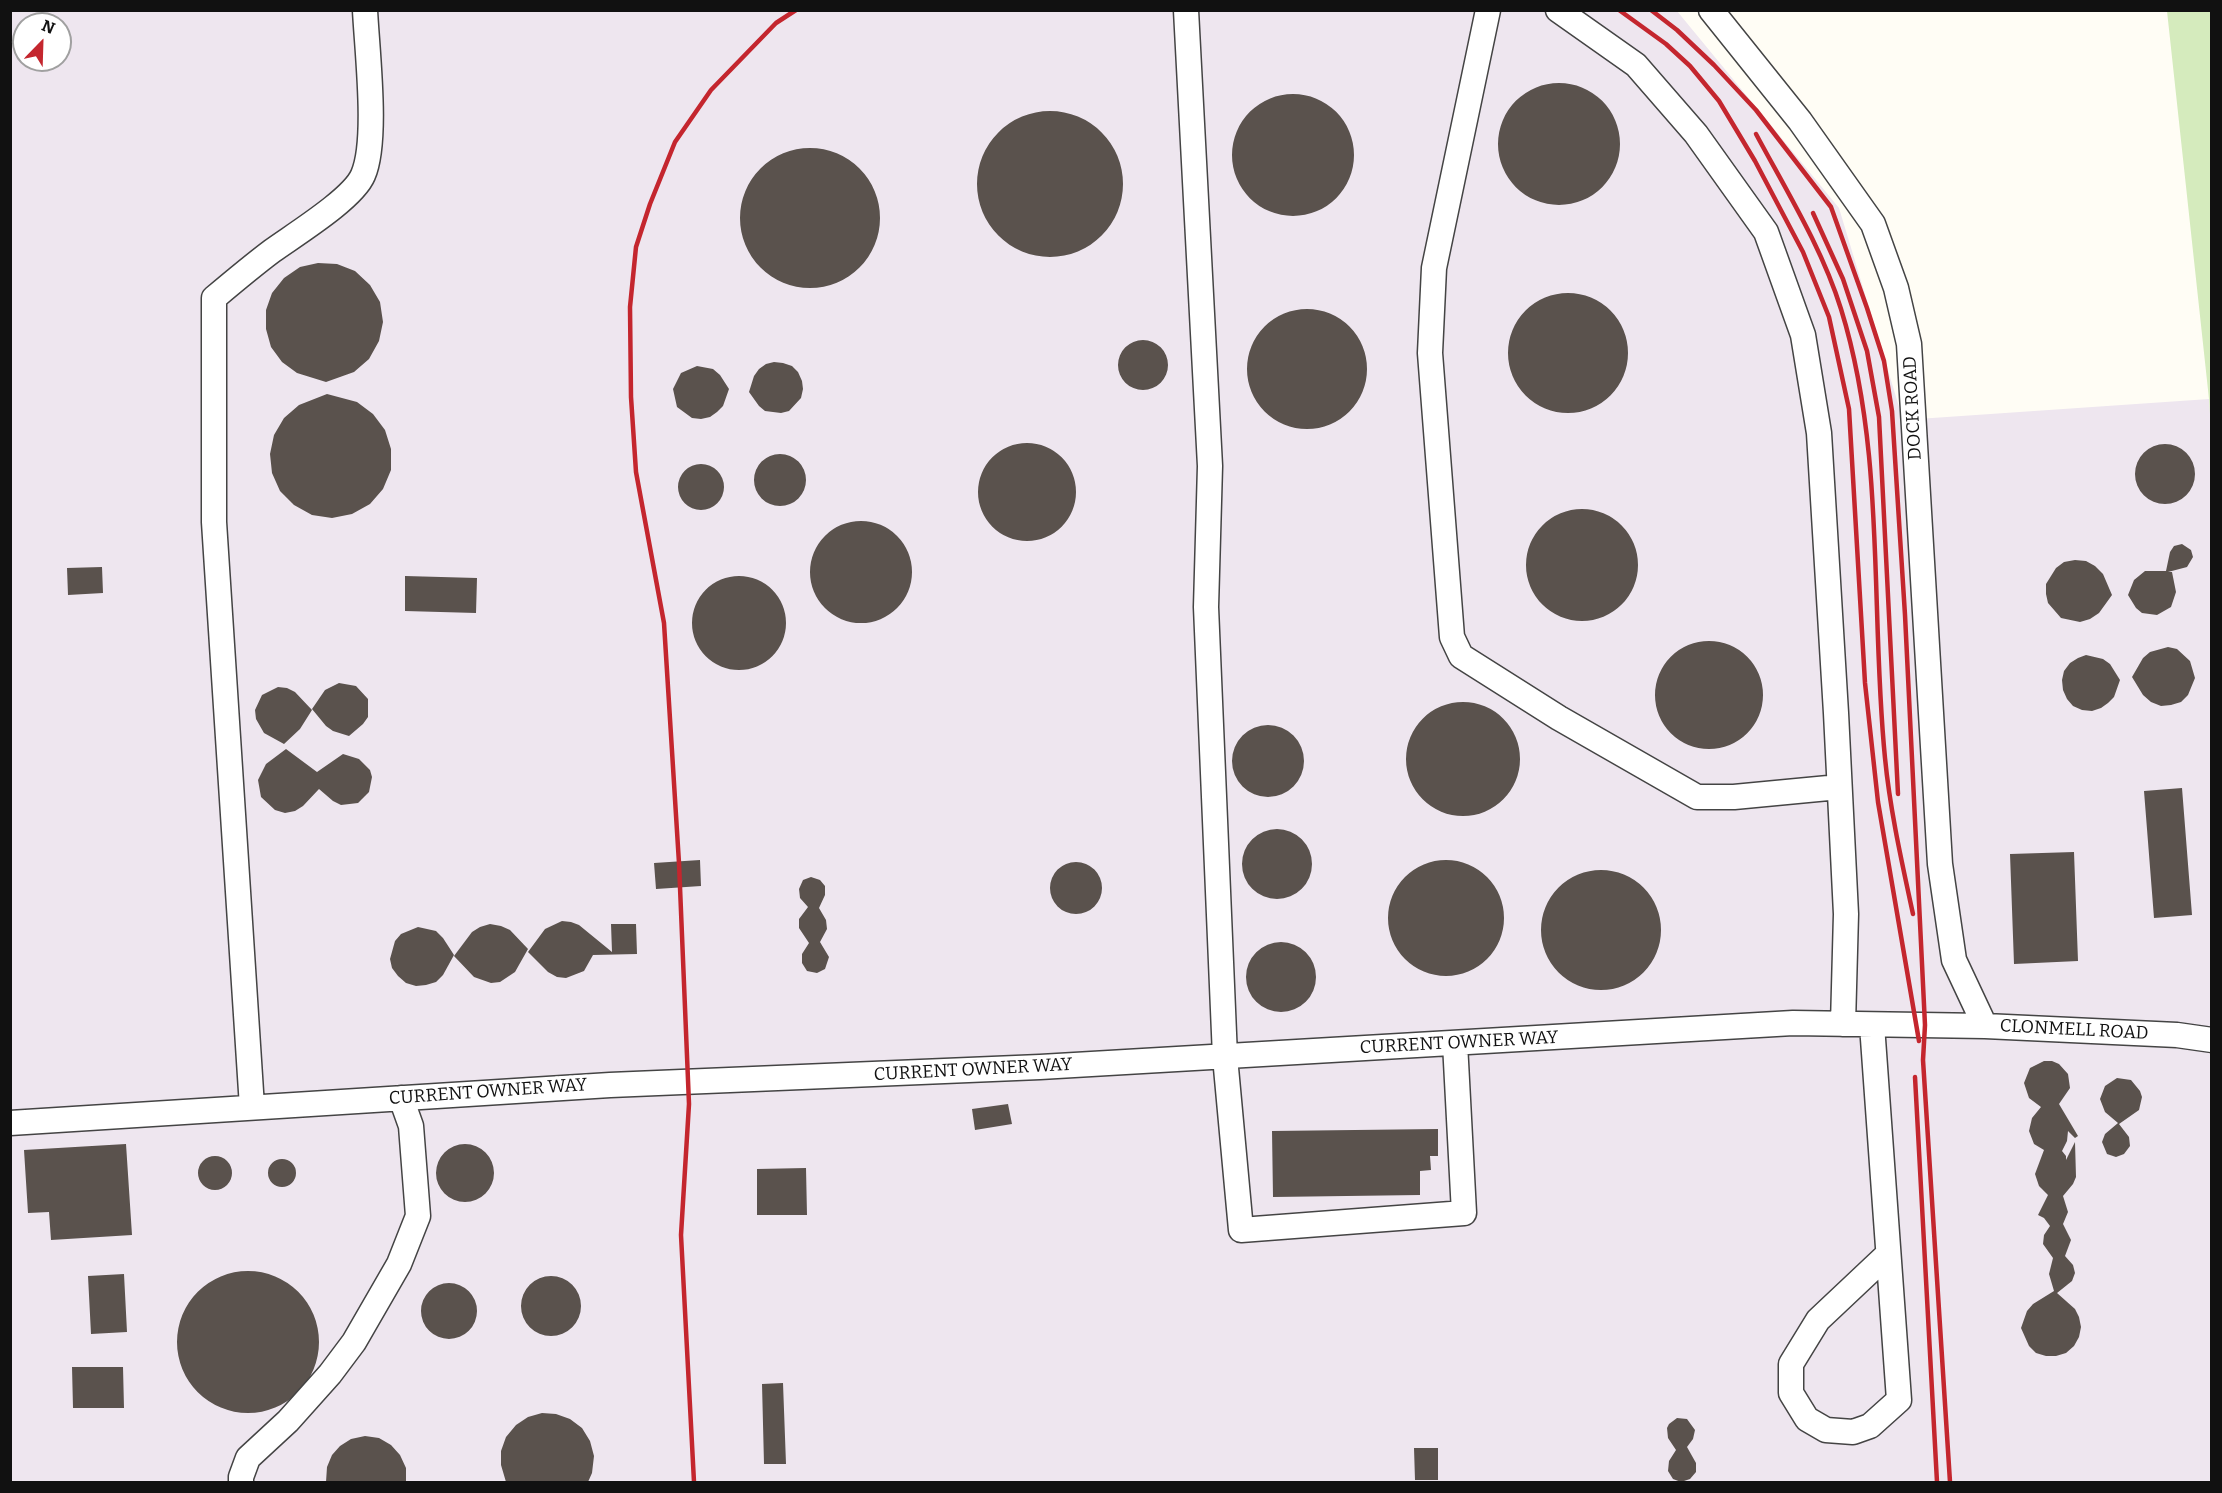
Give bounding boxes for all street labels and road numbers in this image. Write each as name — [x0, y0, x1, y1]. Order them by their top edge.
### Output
street label: DOCK ROAD — [1899, 356, 1927, 460]
street label: CLONMELL ROAD — [1999, 1015, 2149, 1045]
street label: CURRENT OWNER WAY — [1359, 1027, 1559, 1059]
street label: CURRENT OWNER WAY — [873, 1054, 1073, 1086]
street label: CURRENT OWNER WAY — [388, 1074, 588, 1110]

